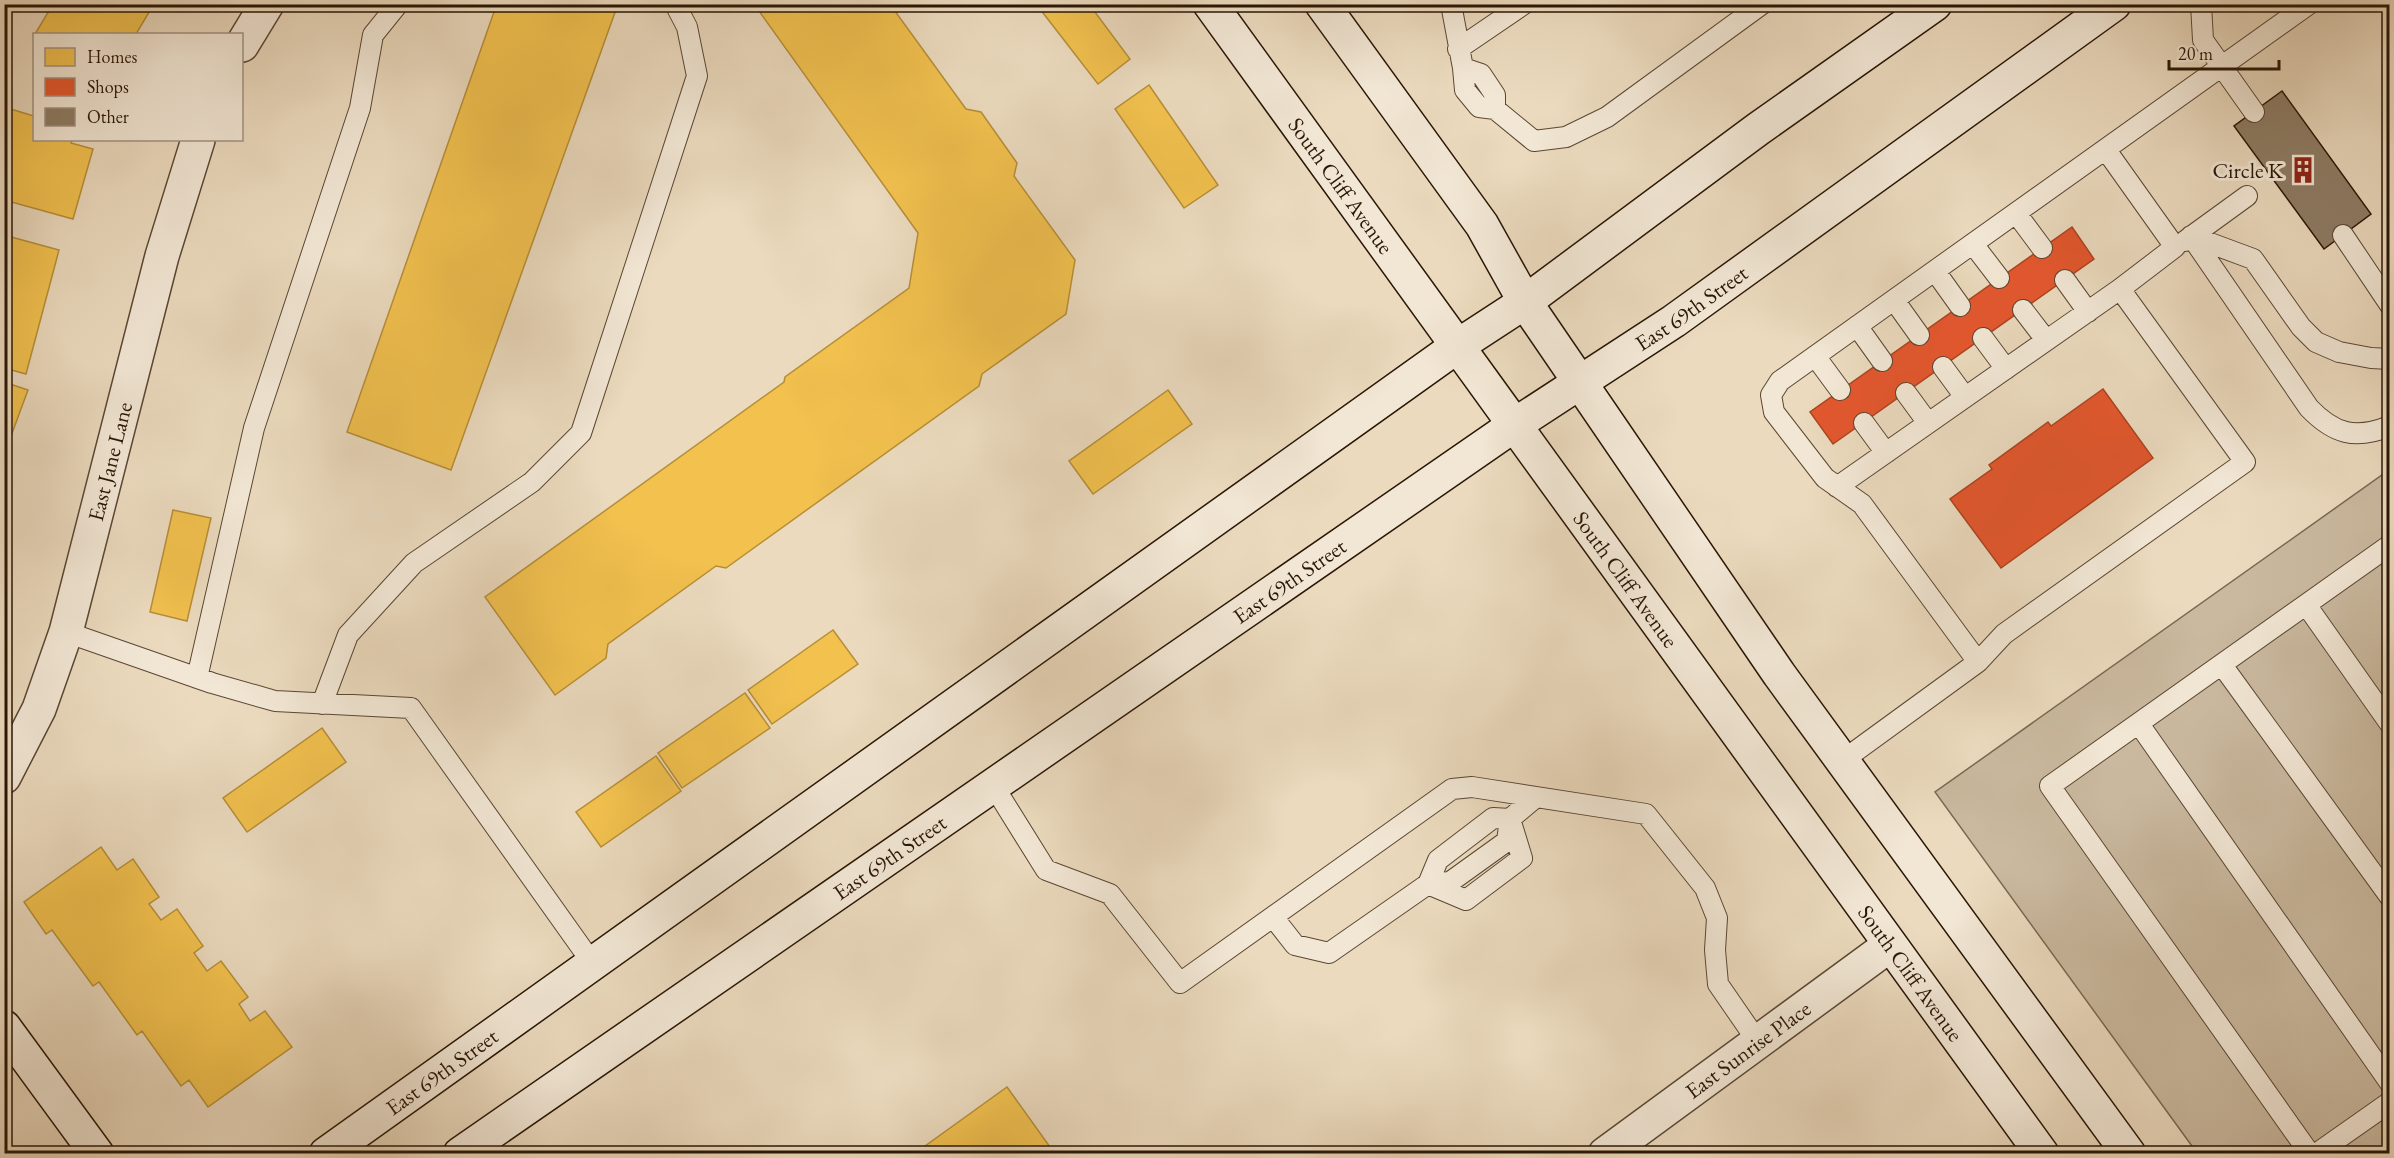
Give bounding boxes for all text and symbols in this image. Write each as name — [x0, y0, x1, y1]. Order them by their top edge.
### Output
legend — [33, 33, 243, 141]
scale bar — [2169, 33, 2278, 71]
text: 20 m — [2178, 42, 2213, 65]
text: Homes — [87, 45, 138, 68]
text: Shops — [87, 75, 129, 98]
text: Other — [87, 105, 129, 128]
street label: South Cliff Avenue — [1282, 111, 1401, 260]
building icon: Circle K — [2288, 155, 2318, 185]
place label: Circle K — [2212, 156, 2284, 185]
street label: East 69th Street — [1629, 258, 1753, 357]
street label: East Jane Lane — [80, 399, 139, 524]
street label: South Cliff Avenue — [1567, 505, 1686, 654]
street label: East 69th Street — [1227, 531, 1351, 630]
street label: East 69th Street — [827, 808, 952, 906]
street label: South Cliff Avenue — [1852, 899, 1971, 1047]
street label: East Sunrise Place — [1679, 993, 1817, 1105]
street label: East 69th Street — [380, 1021, 503, 1121]

